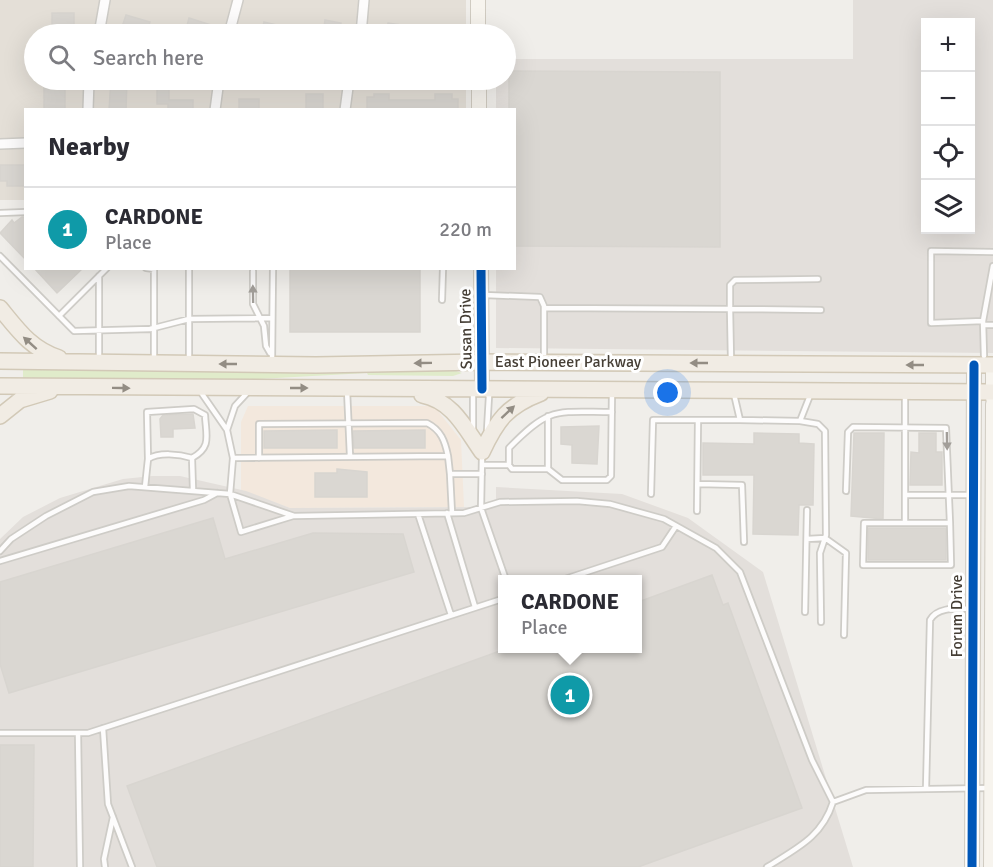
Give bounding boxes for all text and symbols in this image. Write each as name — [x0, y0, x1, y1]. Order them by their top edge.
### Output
map controls — [921, 18, 975, 234]
button: + — [921, 18, 975, 72]
search box — [24, 24, 516, 90]
icon: search — [45, 41, 78, 74]
text: Search here — [93, 44, 204, 71]
button: − — [921, 72, 975, 126]
button: locate — [921, 126, 975, 180]
text: Nearby — [48, 131, 129, 163]
button: layers — [921, 180, 975, 234]
text: CARDONE — [105, 203, 203, 230]
text: 1 — [62, 217, 73, 242]
text: 220 m — [439, 217, 492, 242]
text: Place — [105, 230, 152, 255]
one-way arrow — [248, 285, 258, 304]
street label: Susan Drive — [455, 288, 477, 370]
one-way arrow — [23, 337, 38, 350]
street label: East Pioneer Parkway — [495, 352, 642, 372]
one-way arrow — [414, 358, 433, 368]
one-way arrow — [690, 358, 709, 368]
one-way arrow — [219, 359, 238, 369]
one-way arrow — [906, 360, 925, 369]
your location — [653, 378, 682, 407]
one-way arrow — [112, 383, 131, 393]
one-way arrow — [289, 384, 308, 393]
one-way arrow — [500, 406, 515, 419]
one-way arrow — [942, 432, 952, 451]
popup — [498, 575, 642, 653]
street label: Forum Drive — [947, 575, 967, 657]
text: CARDONE — [521, 588, 619, 615]
text: Place — [521, 615, 568, 640]
pin: 1 — [550, 672, 590, 718]

